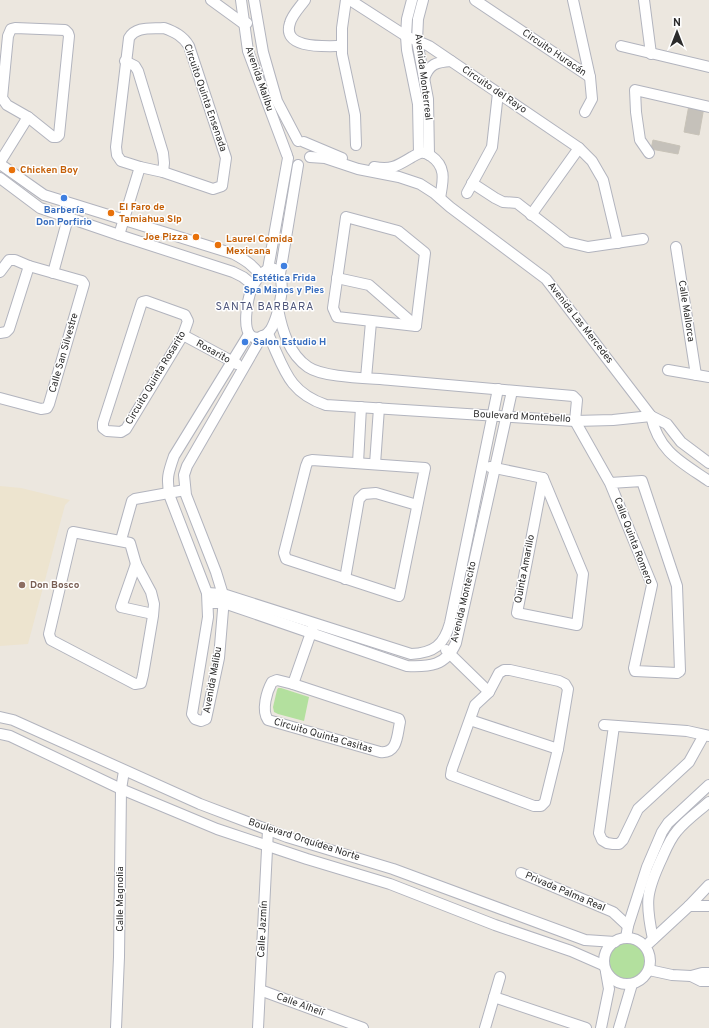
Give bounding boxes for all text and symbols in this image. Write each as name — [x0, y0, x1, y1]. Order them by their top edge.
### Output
north arrow — [657, 12, 697, 52]
text: N — [673, 16, 681, 30]
street label: Circuito Huracán — [519, 27, 589, 79]
street label: Avenida Monterreal — [411, 33, 435, 121]
street label: Circuito Quinta Ensenada — [180, 42, 230, 154]
street label: Avenida Malibu — [242, 45, 276, 113]
street label: Circuito del Rayo — [459, 63, 529, 117]
place label: Chicken Boy — [20, 164, 78, 177]
marker: Chicken Boy — [7, 165, 17, 175]
marker: Barbería Don Porfirio — [59, 193, 69, 203]
place label: El Faro de Tamiahua Slp — [119, 201, 182, 226]
place label: Barbería Don Porfirio — [36, 204, 92, 229]
marker: El Faro de Tamiahua Slp — [106, 208, 116, 218]
place label: Joe Pizza — [143, 231, 188, 244]
marker: Joe Pizza — [191, 232, 201, 242]
place label: Laurel Comida Mexicana — [226, 233, 293, 258]
marker: Laurel Comida Mexicana — [213, 240, 223, 250]
marker: Estética Frida Spa Manos y Pies — [279, 261, 289, 271]
place label: Estética Frida Spa Manos y Pies — [244, 272, 324, 297]
street label: Calle Mallorca — [675, 279, 697, 343]
street label: Avenida Las Mercedes — [544, 280, 616, 366]
district label: SANTA BARBARA — [215, 300, 315, 314]
street label: Calle San Silvestre — [46, 312, 82, 394]
street label: Circuito Quinta Rosarito — [123, 328, 189, 427]
place label: Salon Estudio H — [253, 336, 326, 349]
street label: Rosarito — [193, 337, 233, 367]
marker: Salon Estudio H — [240, 337, 250, 347]
street label: Boulevard Montebello — [473, 408, 572, 426]
street label: Calle Quinta Romero — [610, 496, 656, 587]
street label: Quinta Amarillo — [512, 533, 538, 604]
street label: Avenida Montecito — [448, 560, 480, 644]
place label: Don Bosco — [30, 579, 80, 592]
marker: Don Bosco — [17, 580, 27, 590]
street label: Avenida Malibu — [201, 646, 225, 714]
street label: Circuito Quinta Casitas — [272, 716, 374, 756]
street label: Boulevard Orquídea Norte — [247, 816, 361, 864]
street label: Calle Magnolia — [114, 866, 127, 932]
street label: Privada Palma Real — [523, 869, 607, 915]
street label: Calle Jazmín — [255, 900, 271, 958]
street label: Calle Alhelí — [274, 990, 327, 1020]

